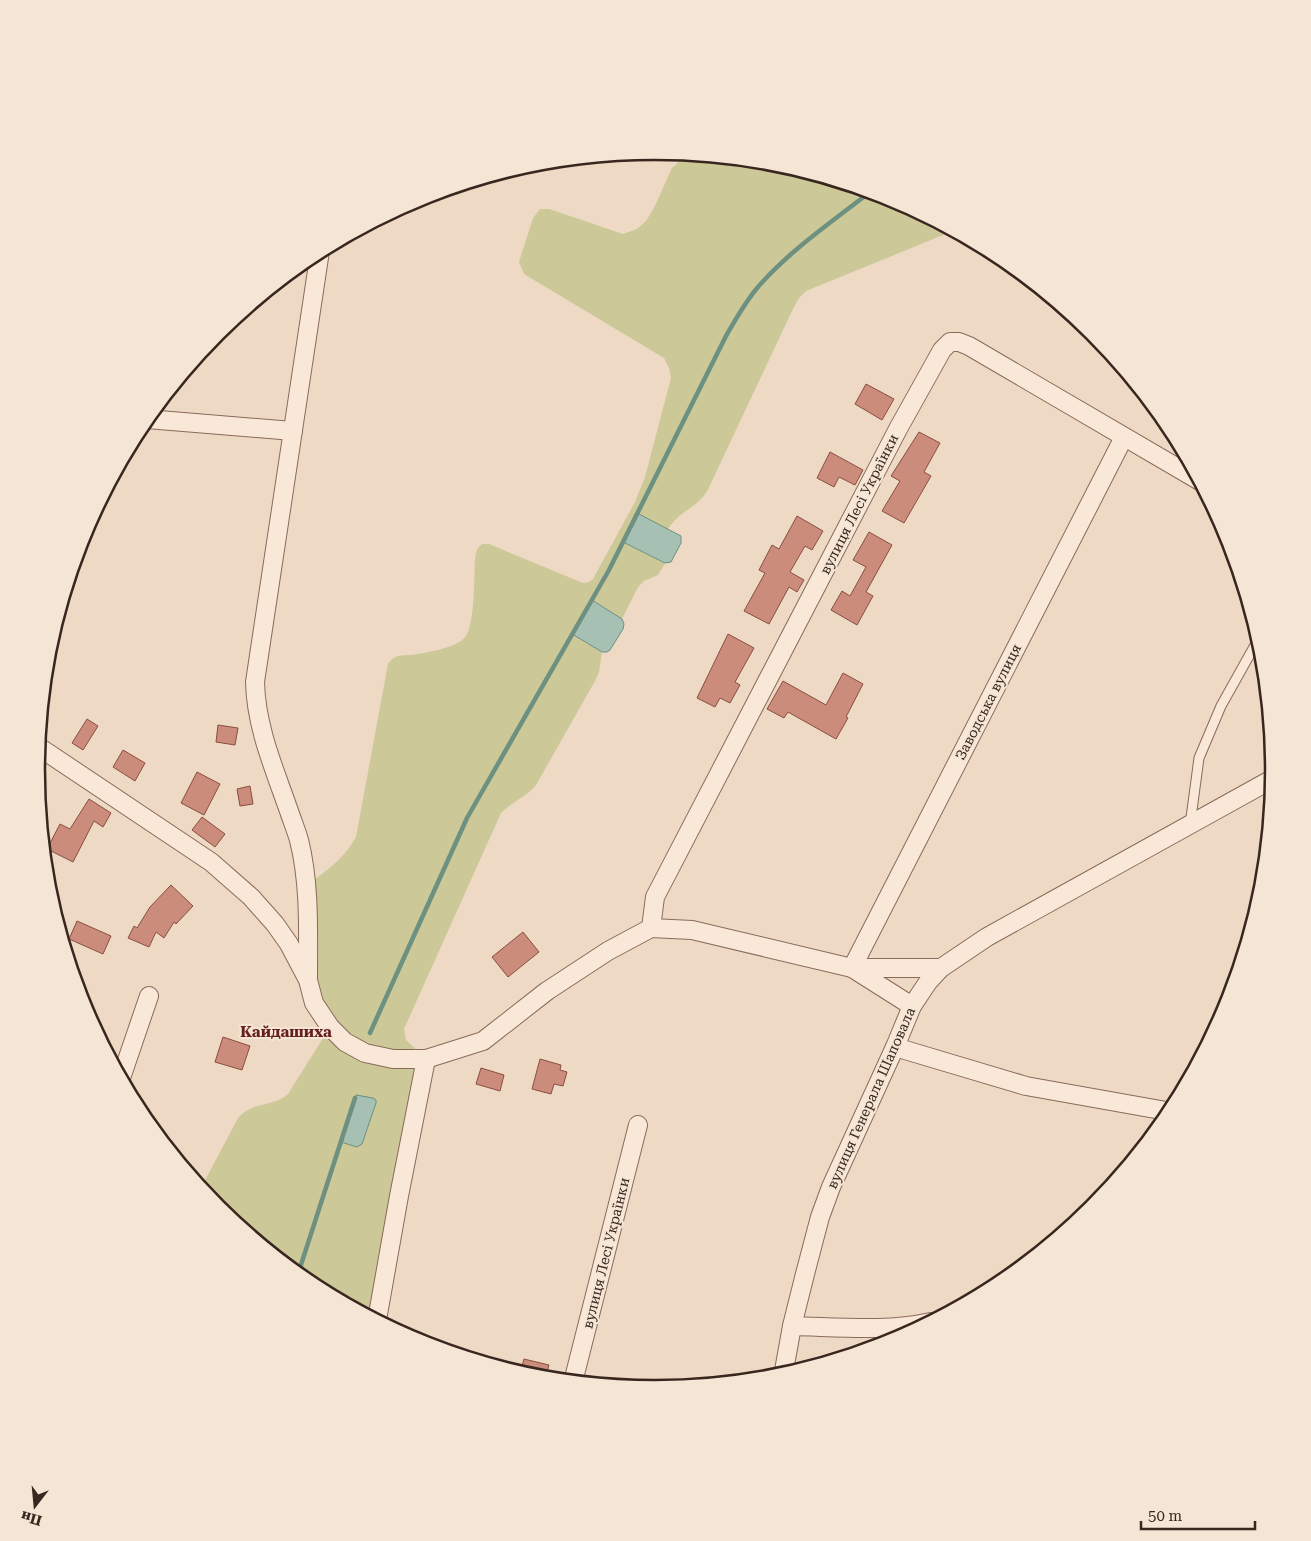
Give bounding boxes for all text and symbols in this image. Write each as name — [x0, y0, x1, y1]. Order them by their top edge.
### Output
street label: вулиця Лесі Українки — [817, 431, 901, 577]
street label: Заводська вулиця — [952, 641, 1024, 763]
street label: вулиця Генерала Шаповала — [824, 1005, 918, 1191]
district label: Кайдашиха — [240, 1023, 332, 1041]
street label: вулиця Лесі Українки — [579, 1176, 633, 1330]
north arrow — [10, 1481, 60, 1531]
scale bar — [1141, 1498, 1255, 1530]
text: 50 m — [1148, 1507, 1183, 1525]
text: Пн — [19, 1508, 44, 1529]

